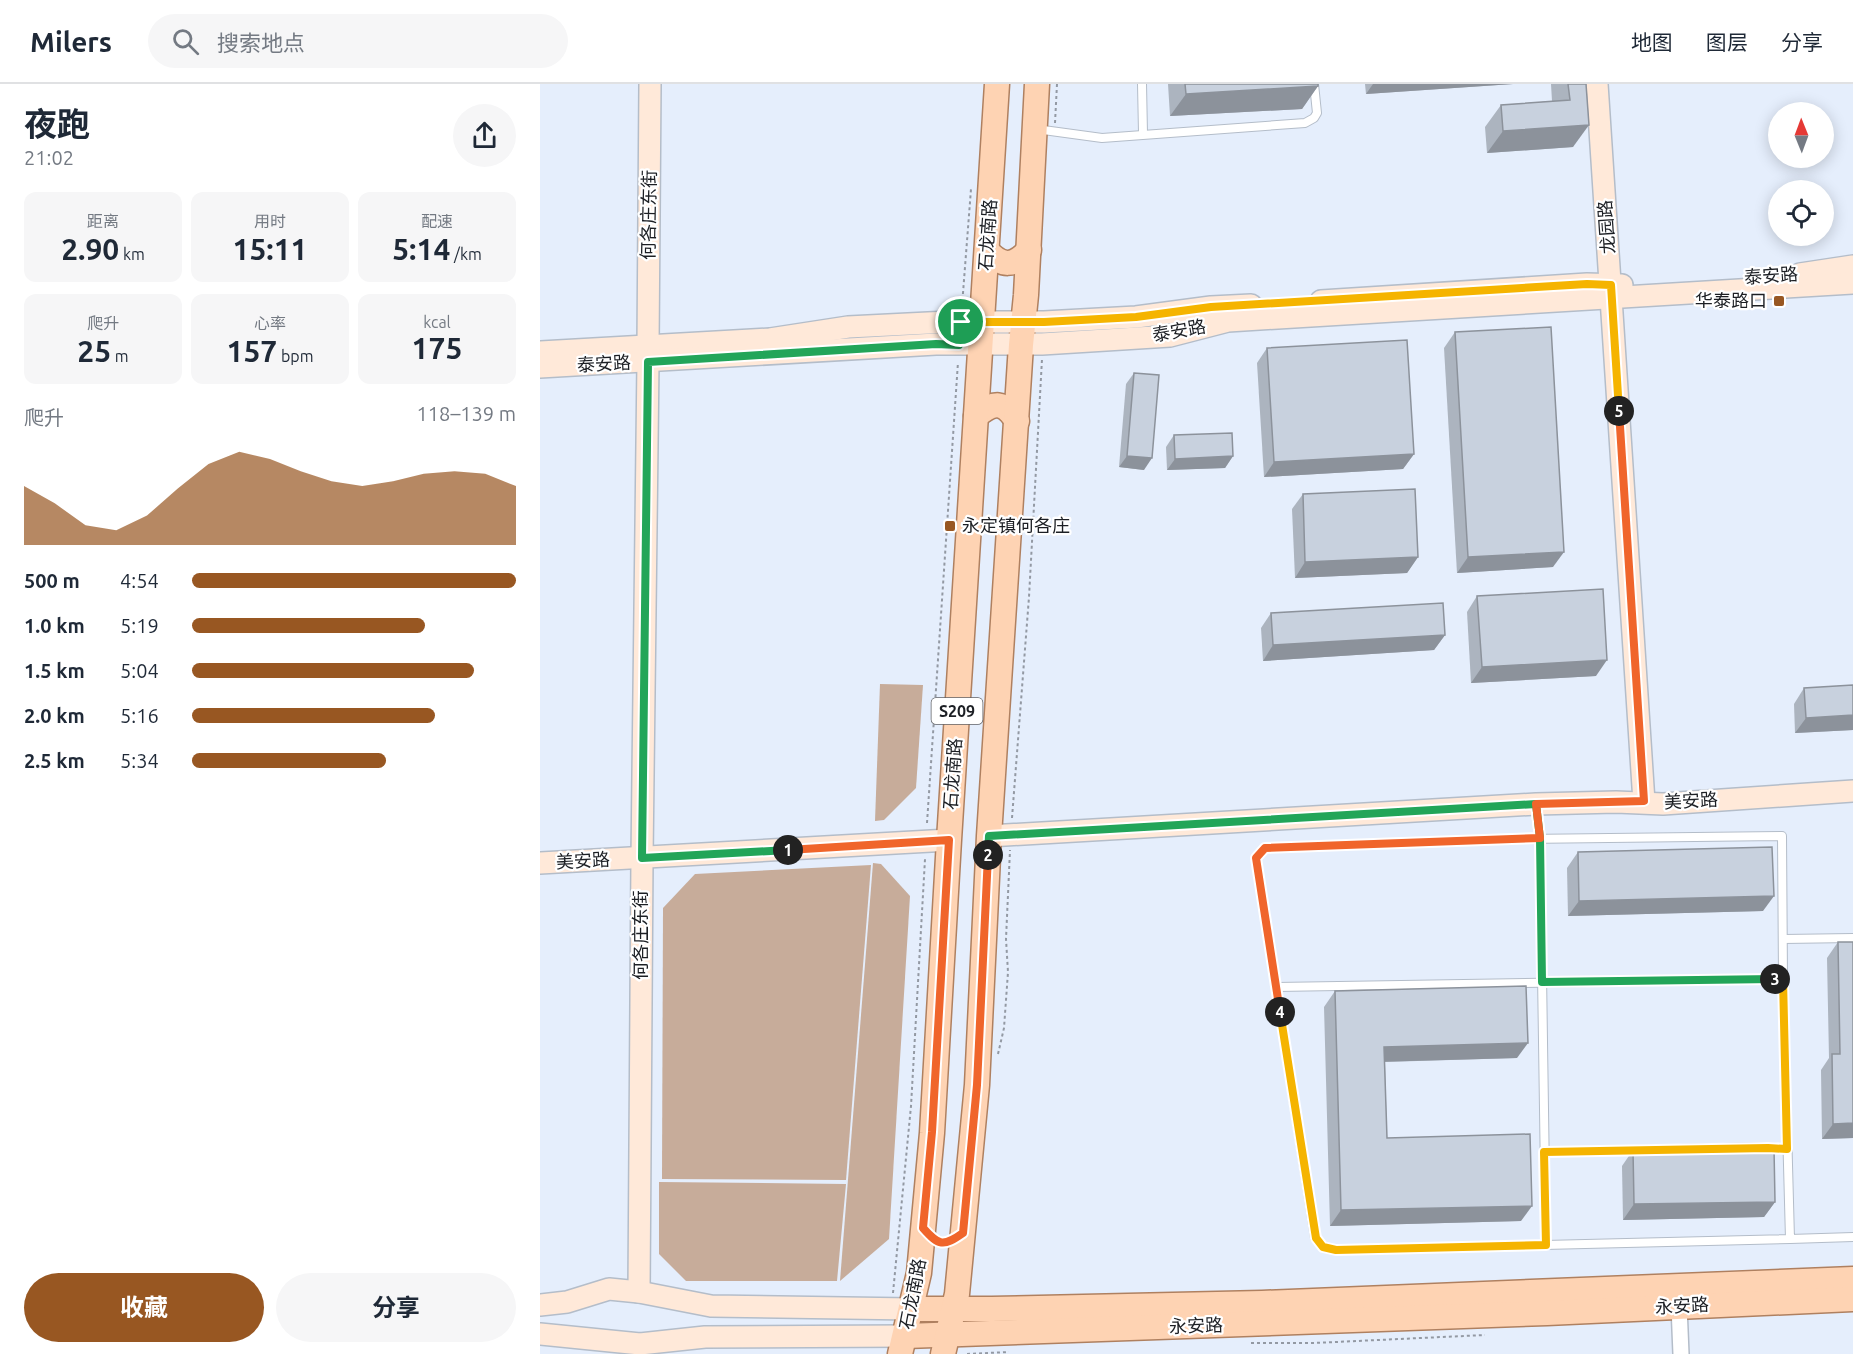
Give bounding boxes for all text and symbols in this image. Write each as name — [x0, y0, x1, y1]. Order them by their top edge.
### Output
search box — [148, 14, 568, 68]
icon: search — [169, 25, 202, 58]
text: Milers — [30, 26, 112, 57]
text: 搜索地点 — [217, 30, 305, 55]
text: 地图 — [1631, 30, 1673, 54]
text: 图层 — [1706, 30, 1748, 54]
text: 分享 — [1781, 30, 1823, 54]
north arrow — [1768, 102, 1834, 168]
map controls — [1768, 102, 1834, 246]
button: share — [453, 104, 516, 167]
text: 夜跑 — [24, 105, 90, 142]
text: 21:02 — [24, 146, 74, 169]
street label: 何各庄东街 — [637, 170, 659, 260]
button: locate — [1768, 180, 1834, 246]
street label: 石龙南路 — [975, 198, 999, 272]
street label: 龙园路 — [1594, 199, 1618, 255]
text: 距离 — [87, 212, 119, 230]
text: 用时 — [254, 212, 286, 230]
text: 配速 — [421, 212, 453, 230]
text: 2.90 — [61, 232, 119, 266]
text: 15:11 — [232, 232, 308, 266]
text: 5:14 — [392, 232, 450, 266]
text: km — [119, 245, 145, 263]
text: /km — [450, 245, 482, 263]
street label: 泰安路 — [1743, 263, 1799, 287]
place label: 华泰路口 — [1695, 290, 1767, 310]
marker: 华泰路口 — [1772, 294, 1786, 308]
pin — [935, 296, 986, 347]
icon: arrive — [944, 305, 977, 338]
text: kcal — [423, 313, 451, 331]
text: 爬升 — [87, 314, 119, 332]
text: 心率 — [254, 314, 286, 332]
street label: 泰安路 — [1151, 315, 1207, 345]
text: 175 — [412, 331, 462, 365]
text: 25 — [77, 334, 111, 368]
text: 157 — [227, 334, 277, 368]
text: m — [111, 347, 129, 365]
text: bpm — [277, 347, 313, 365]
street label: 泰安路 — [576, 352, 631, 374]
pin: 5 — [1604, 396, 1634, 426]
text: 118–139 m — [417, 402, 516, 425]
text: 5 — [1614, 402, 1624, 420]
text: 爬升 — [24, 406, 64, 429]
place label: 永定镇何各庄 — [962, 515, 1070, 535]
marker: 永定镇何各庄 — [943, 519, 957, 533]
text: 500 m — [24, 569, 80, 592]
text: 4:54 — [120, 569, 159, 592]
text: 1.0 km — [24, 614, 85, 637]
text: 5:19 — [120, 614, 159, 637]
text: 1.5 km — [24, 659, 85, 682]
text: 5:04 — [120, 659, 159, 682]
road number: S209 — [932, 698, 982, 724]
text: 2.0 km — [24, 704, 85, 727]
text: 5:16 — [120, 704, 159, 727]
street label: 石龙南路 — [940, 737, 964, 811]
text: 2.5 km — [24, 749, 85, 772]
text: 5:34 — [120, 749, 159, 772]
street label: 美安路 — [1663, 789, 1718, 811]
pin: 1 — [773, 835, 803, 865]
pin: 2 — [973, 840, 1003, 870]
text: 1 — [783, 841, 793, 859]
text: 2 — [983, 846, 993, 864]
street label: 美安路 — [555, 849, 610, 871]
street label: 何各庄东街 — [630, 890, 650, 980]
pin: 3 — [1760, 964, 1790, 994]
text: 3 — [1770, 970, 1780, 988]
pin: 4 — [1265, 997, 1295, 1027]
text: 4 — [1275, 1003, 1285, 1021]
street label: 石龙南路 — [895, 1257, 929, 1331]
button: 收藏 — [24, 1273, 264, 1342]
button: 分享 — [276, 1273, 516, 1342]
street label: 永安路 — [1654, 1294, 1709, 1316]
street label: 永安路 — [1169, 1314, 1223, 1336]

